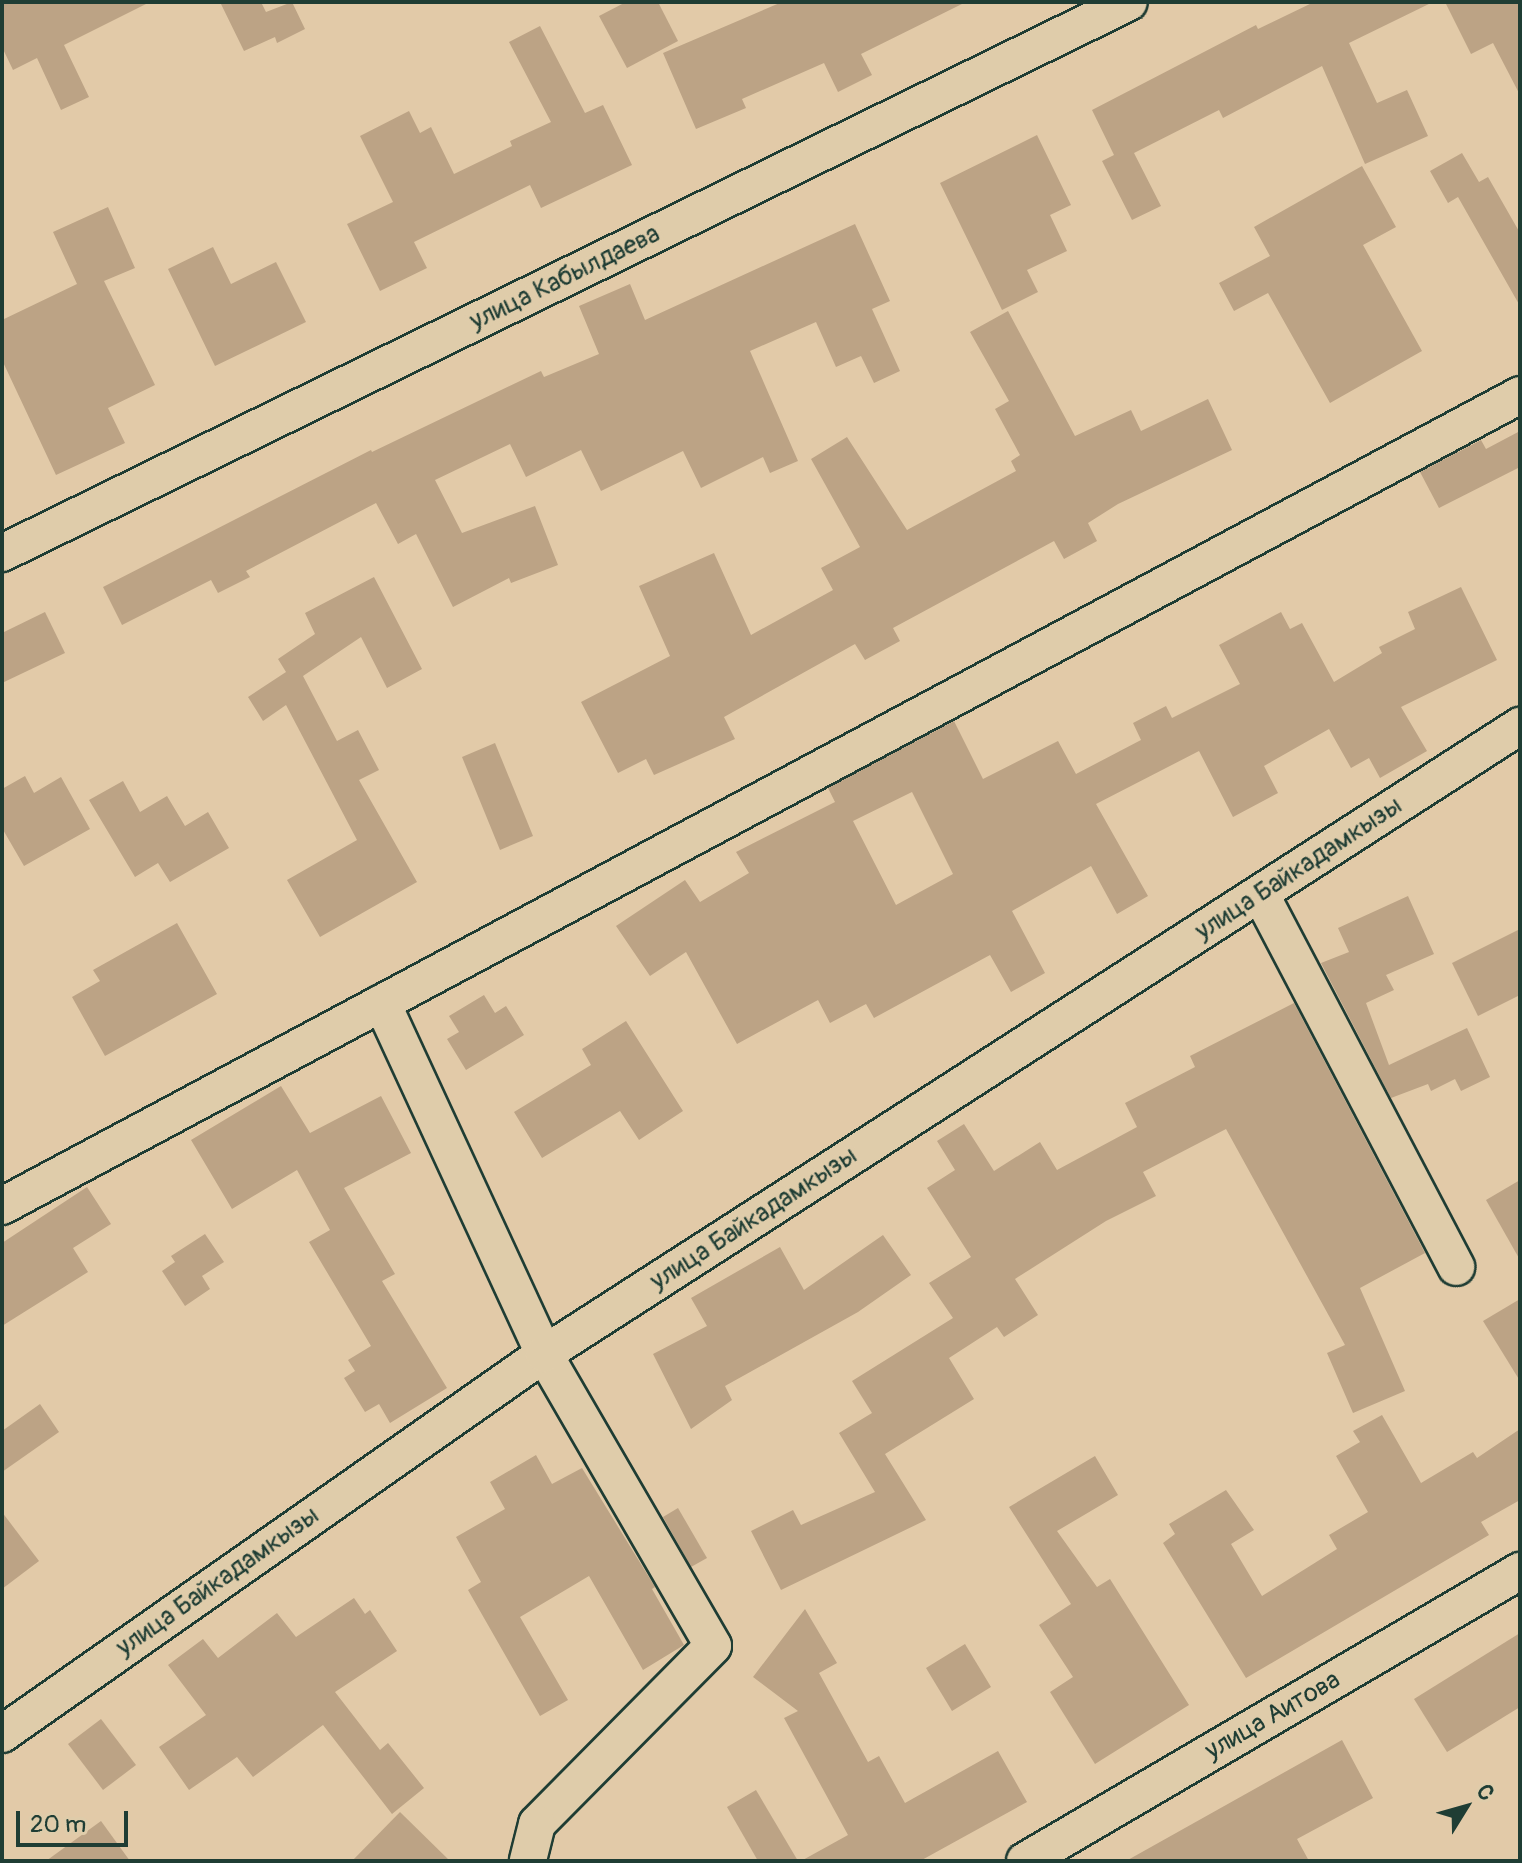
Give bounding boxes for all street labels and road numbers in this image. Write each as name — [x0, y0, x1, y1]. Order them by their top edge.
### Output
street label: улица Кабылдаева — [465, 219, 665, 337]
street label: улица Байкадамкызы — [1190, 790, 1408, 948]
street label: улица Байкадамкызы — [645, 1140, 863, 1298]
street label: улица Байкадамкызы — [111, 1500, 325, 1664]
street label: улица Аитова — [1200, 1665, 1346, 1767]

